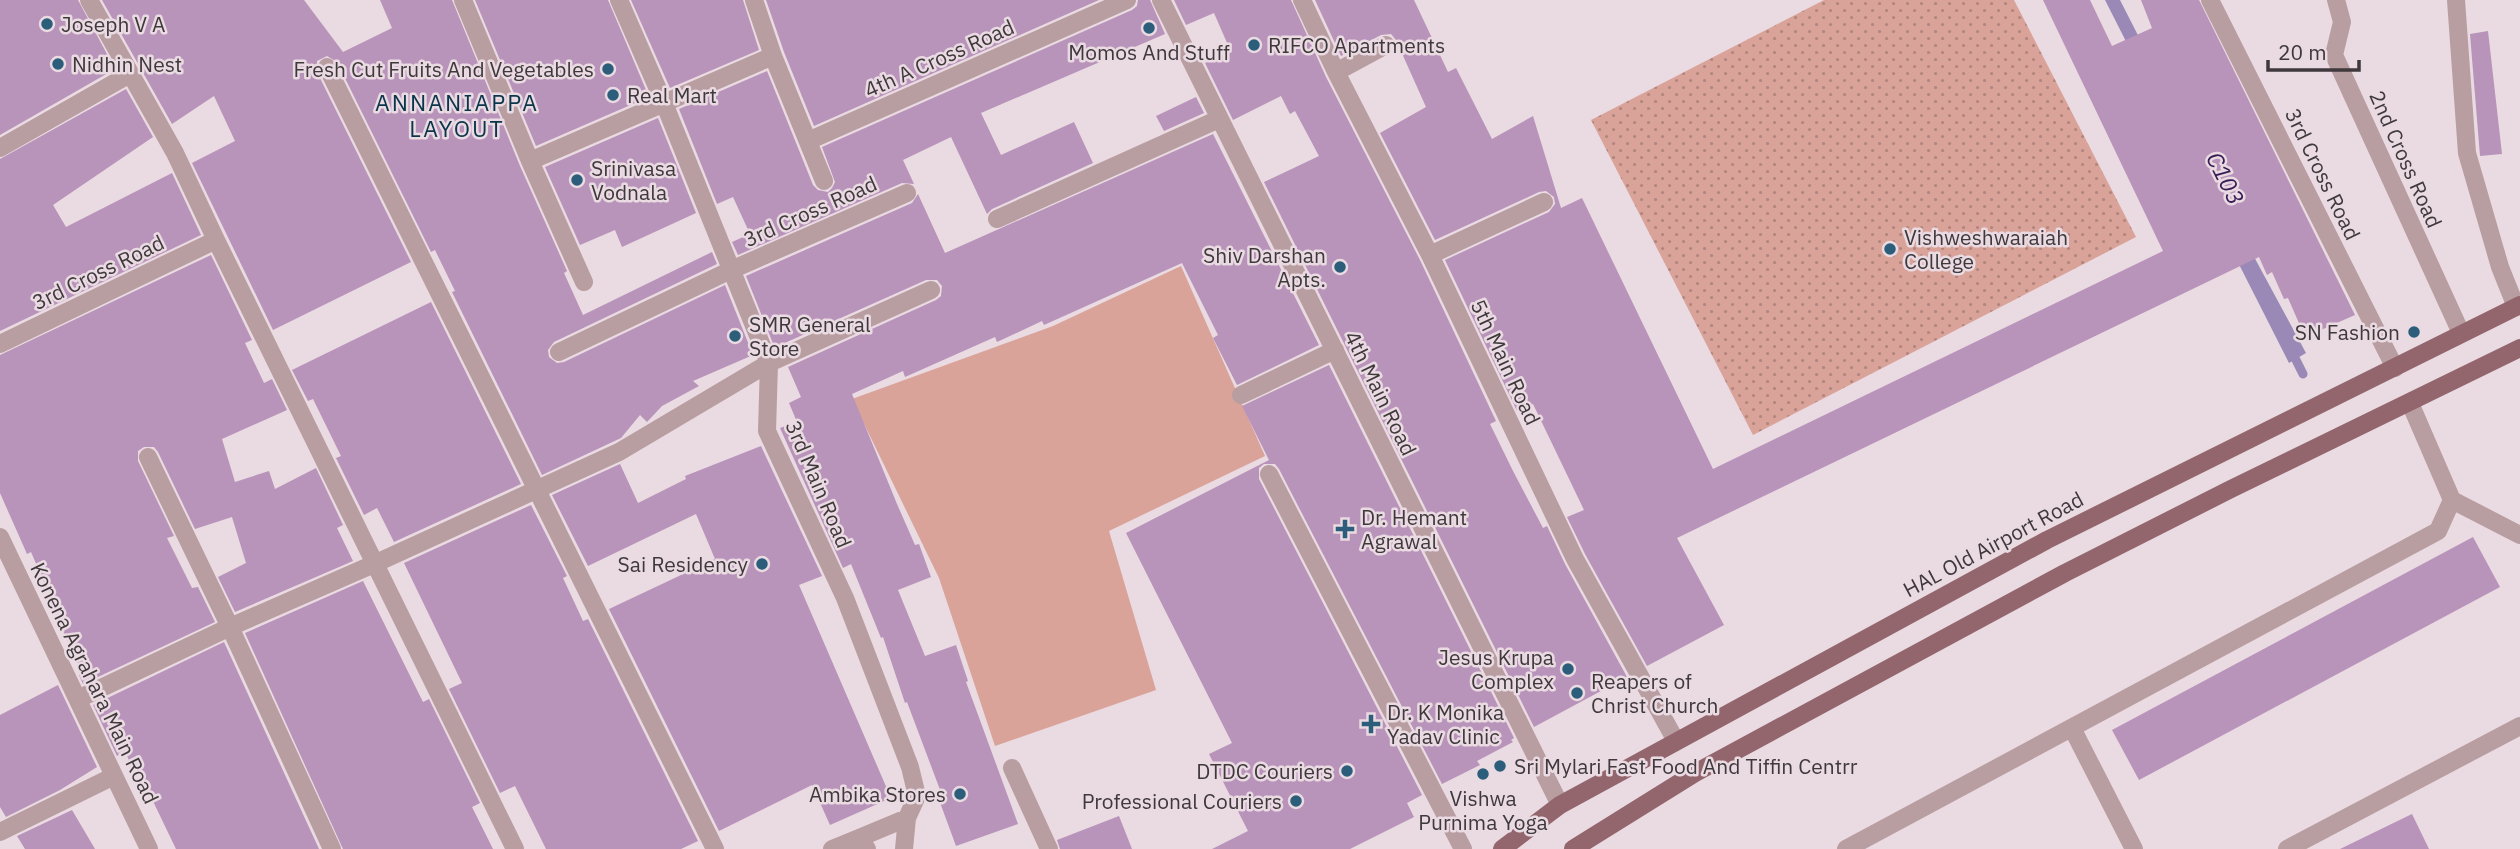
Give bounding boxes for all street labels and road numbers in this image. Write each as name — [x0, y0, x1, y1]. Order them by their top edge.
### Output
street label: 4th A Cross Road — [860, 12, 1018, 104]
street label: 2nd Cross Road — [2363, 86, 2449, 232]
street label: 3rd Cross Road — [2279, 103, 2367, 245]
street label: 3rd Cross Road — [739, 169, 881, 253]
street label: 3rd Cross Road — [27, 228, 169, 316]
street label: 5th Main Road — [1465, 295, 1547, 429]
street label: 4th Main Road — [1339, 326, 1423, 460]
street label: 3rd Main Road — [780, 416, 858, 552]
street label: HAL Old Airport Road — [1898, 485, 2088, 603]
street label: Konena Agrahara Main Road — [24, 558, 166, 808]

